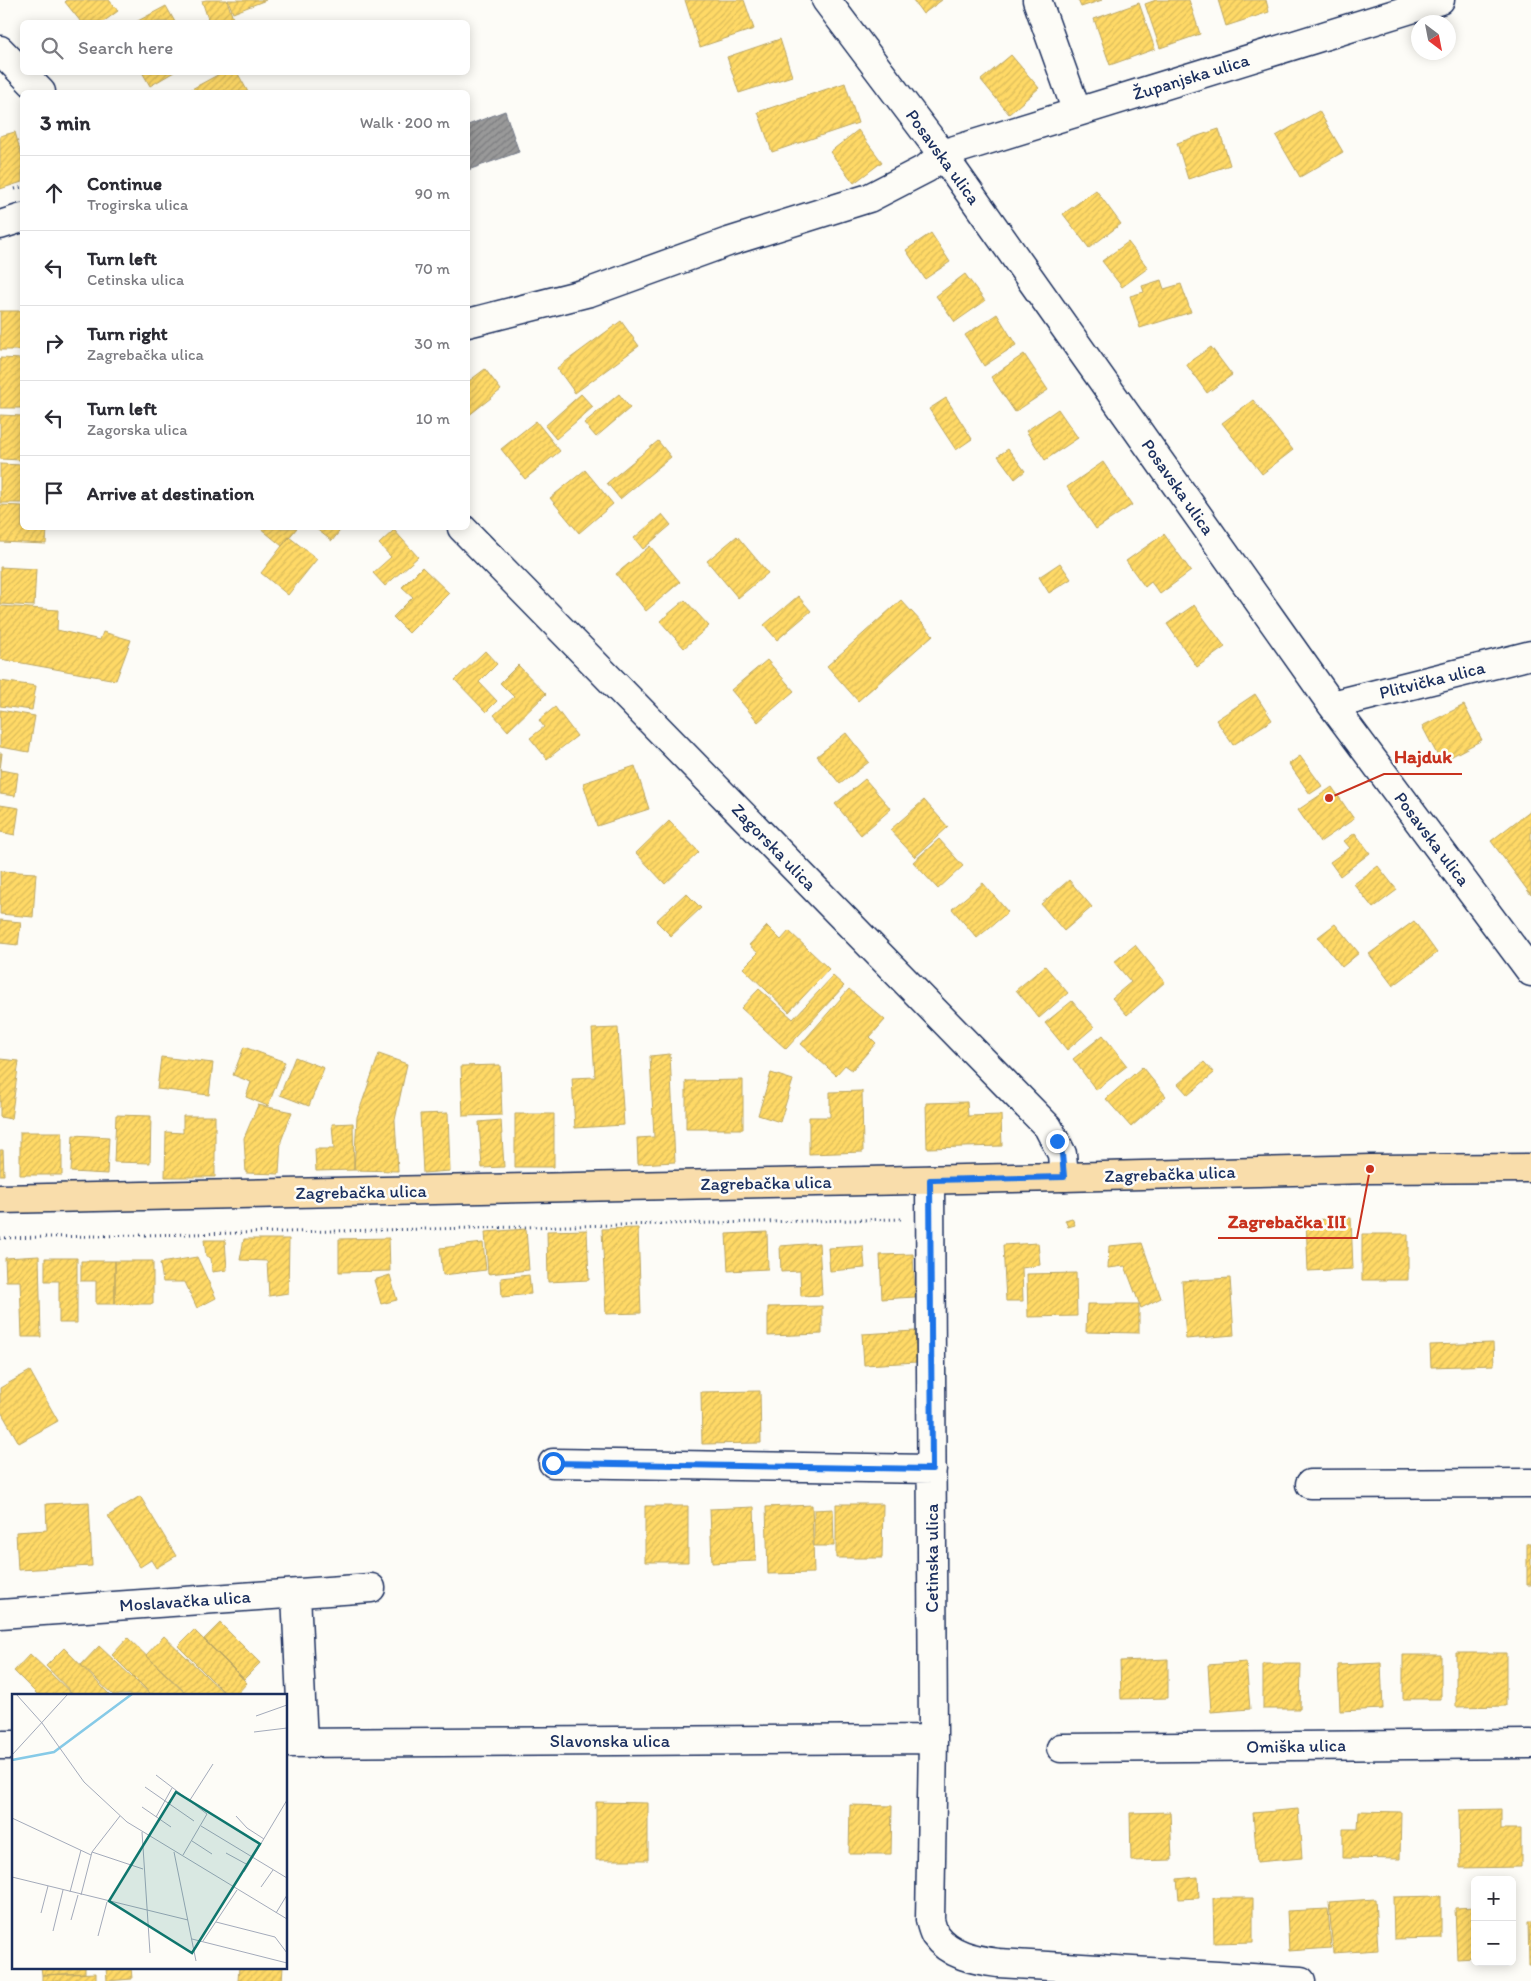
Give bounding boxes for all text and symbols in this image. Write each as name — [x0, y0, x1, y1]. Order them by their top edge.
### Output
north arrow — [1411, 15, 1456, 60]
search box — [20, 20, 470, 75]
icon: search — [38, 34, 66, 62]
text: Search here — [78, 36, 173, 59]
street label: Županjska ulica — [1130, 49, 1253, 105]
street label: Posavska ulica — [901, 105, 985, 209]
text: 3 min — [40, 110, 90, 135]
text: Walk · 200 m — [360, 113, 450, 132]
text: Continue — [87, 172, 162, 195]
icon: ahead — [40, 179, 68, 207]
text: 90 m — [415, 184, 450, 203]
text: Trogirska ulica — [87, 195, 188, 214]
text: Turn left — [87, 247, 157, 270]
icon: left — [40, 254, 68, 282]
text: 70 m — [415, 259, 450, 278]
text: Cetinska ulica — [87, 270, 184, 289]
text: Turn right — [87, 322, 168, 345]
icon: right — [40, 329, 68, 357]
text: 30 m — [414, 334, 450, 353]
text: Zagrebačka ulica — [87, 345, 204, 364]
text: Turn left — [87, 397, 157, 420]
icon: left — [40, 404, 68, 432]
text: 10 m — [416, 409, 450, 428]
text: Zagorska ulica — [87, 420, 187, 439]
street label: Posavska ulica — [1137, 435, 1220, 540]
icon: arrive — [40, 479, 68, 507]
text: Arrive at destination — [87, 482, 254, 505]
street label: Plitvička ulica — [1377, 656, 1488, 704]
callout: Hajduk — [1384, 740, 1462, 774]
text: Hajduk — [1394, 745, 1452, 768]
street label: Posavska ulica — [1389, 787, 1475, 891]
street label: Zagorska ulica — [727, 799, 822, 896]
route end — [1046, 1130, 1069, 1153]
street label: Zagrebačka ulica — [1104, 1161, 1237, 1187]
street label: Zagrebačka ulica — [700, 1171, 833, 1195]
street label: Zagrebačka ulica — [295, 1180, 428, 1204]
callout: Zagrebačka III — [1218, 1204, 1357, 1238]
text: Zagrebačka III — [1228, 1210, 1346, 1233]
route start — [542, 1452, 565, 1475]
street label: Cetinska ulica — [921, 1503, 943, 1613]
street label: Moslavačka ulica — [119, 1585, 252, 1617]
inset map — [12, 1694, 288, 1968]
street label: Slavonska ulica — [550, 1730, 671, 1752]
street label: Omiška ulica — [1246, 1734, 1346, 1758]
map controls — [1471, 1876, 1516, 1966]
button: + — [1471, 1876, 1516, 1921]
button: − — [1471, 1921, 1516, 1966]

